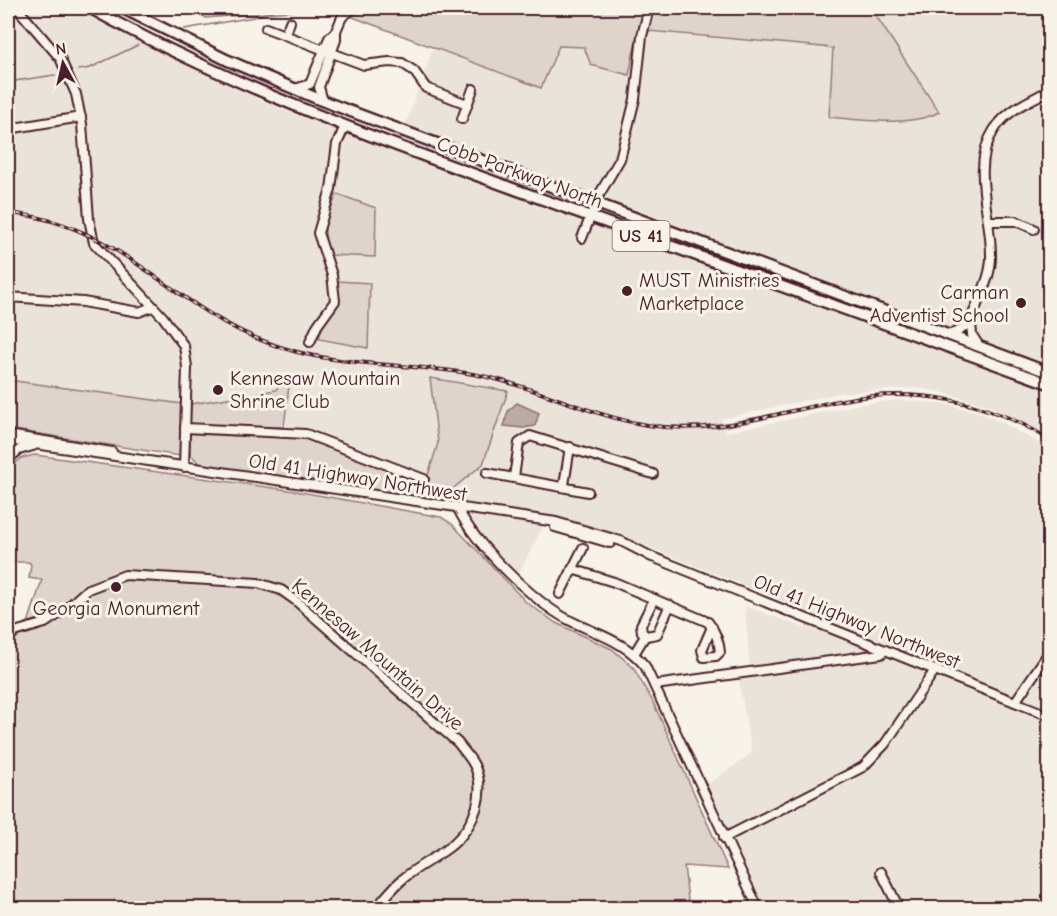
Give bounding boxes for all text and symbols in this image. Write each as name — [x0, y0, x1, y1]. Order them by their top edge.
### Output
north arrow — [33, 33, 93, 93]
text: N — [55, 39, 67, 59]
street label: Cobb Parkway North — [434, 132, 606, 213]
road number: US 41 — [612, 221, 670, 251]
place label: MUST Ministries Marketplace — [639, 269, 779, 315]
place label: Carman Adventist School — [870, 281, 1009, 327]
marker: MUST Ministries Marketplace — [620, 284, 634, 298]
marker: Carman Adventist School — [1014, 296, 1028, 310]
place label: Kennesaw Mountain Shrine Club — [230, 367, 400, 413]
marker: Kennesaw Mountain Shrine Club — [211, 383, 225, 397]
street label: Old 41 Highway Northwest — [247, 449, 470, 506]
street label: Old 41 Highway Northwest — [750, 570, 964, 674]
street label: Kennesaw Mountain Drive — [287, 574, 468, 735]
marker: Georgia Monument — [109, 580, 123, 594]
place label: Georgia Monument — [33, 597, 200, 620]

